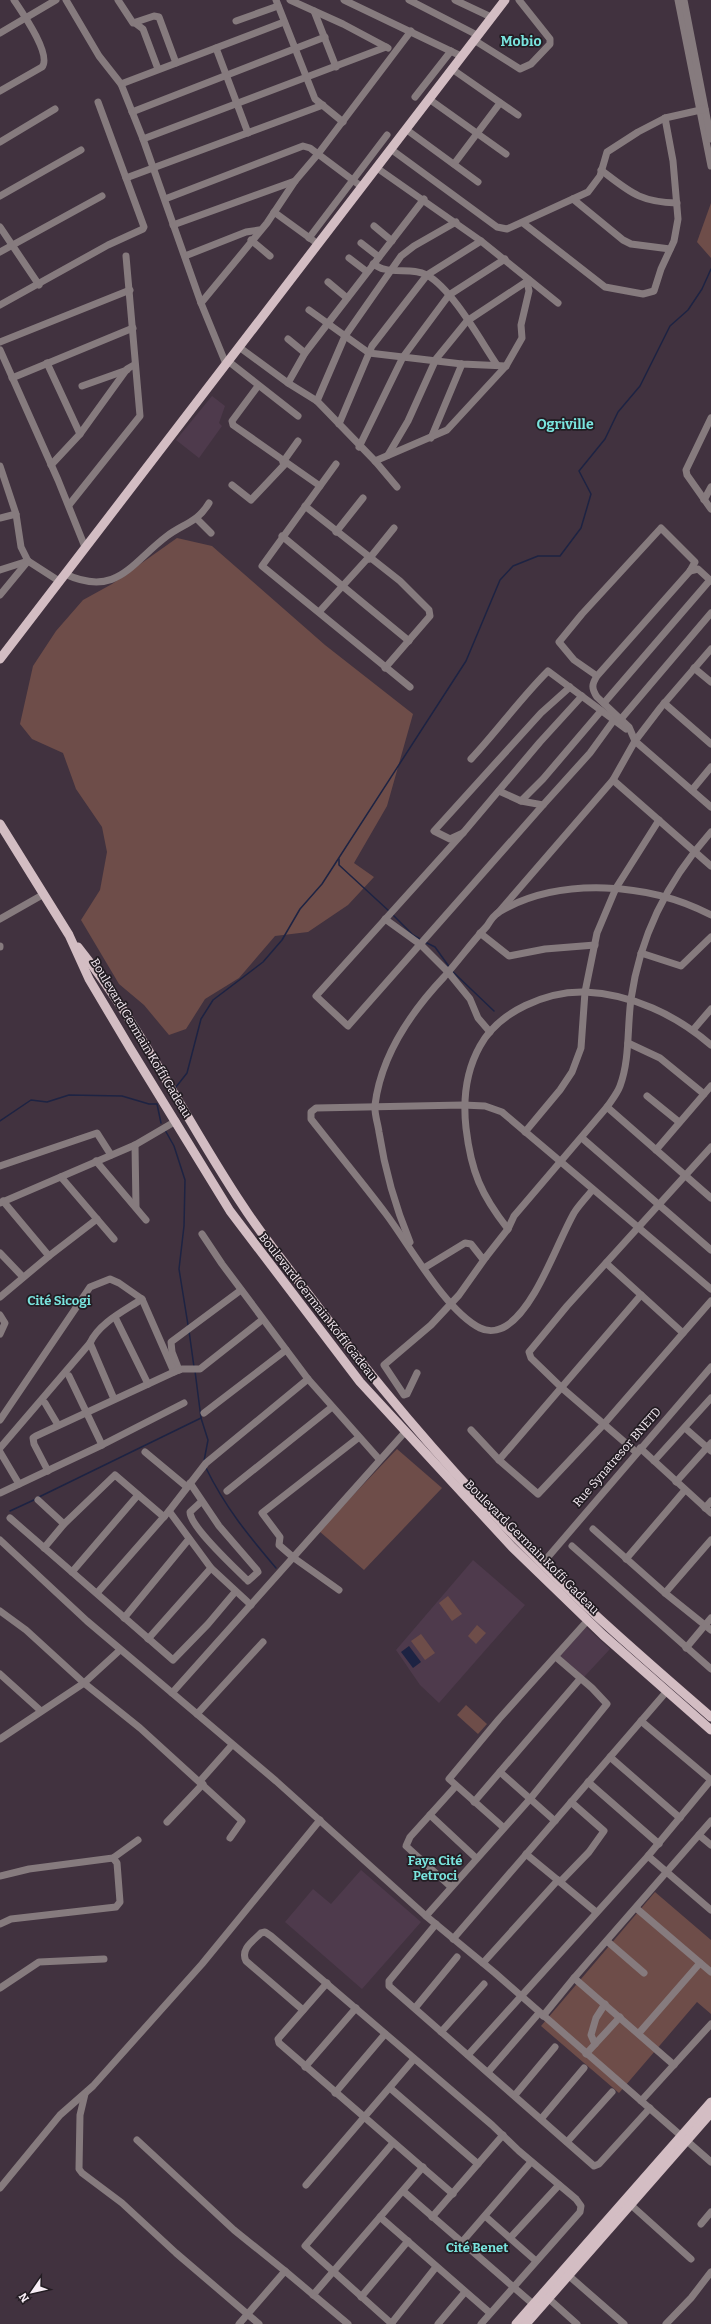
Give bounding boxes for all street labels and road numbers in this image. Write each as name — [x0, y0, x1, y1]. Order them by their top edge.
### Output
street label: Boulevard Germain Koffi Gadeau — [88, 956, 195, 1121]
street label: Boulevard Germain Koffi Gadeau — [256, 1230, 380, 1384]
street label: Rue Synatresor BNETD — [570, 1405, 664, 1509]
street label: Boulevard Germain Koffi Gadeau — [462, 1477, 602, 1617]

